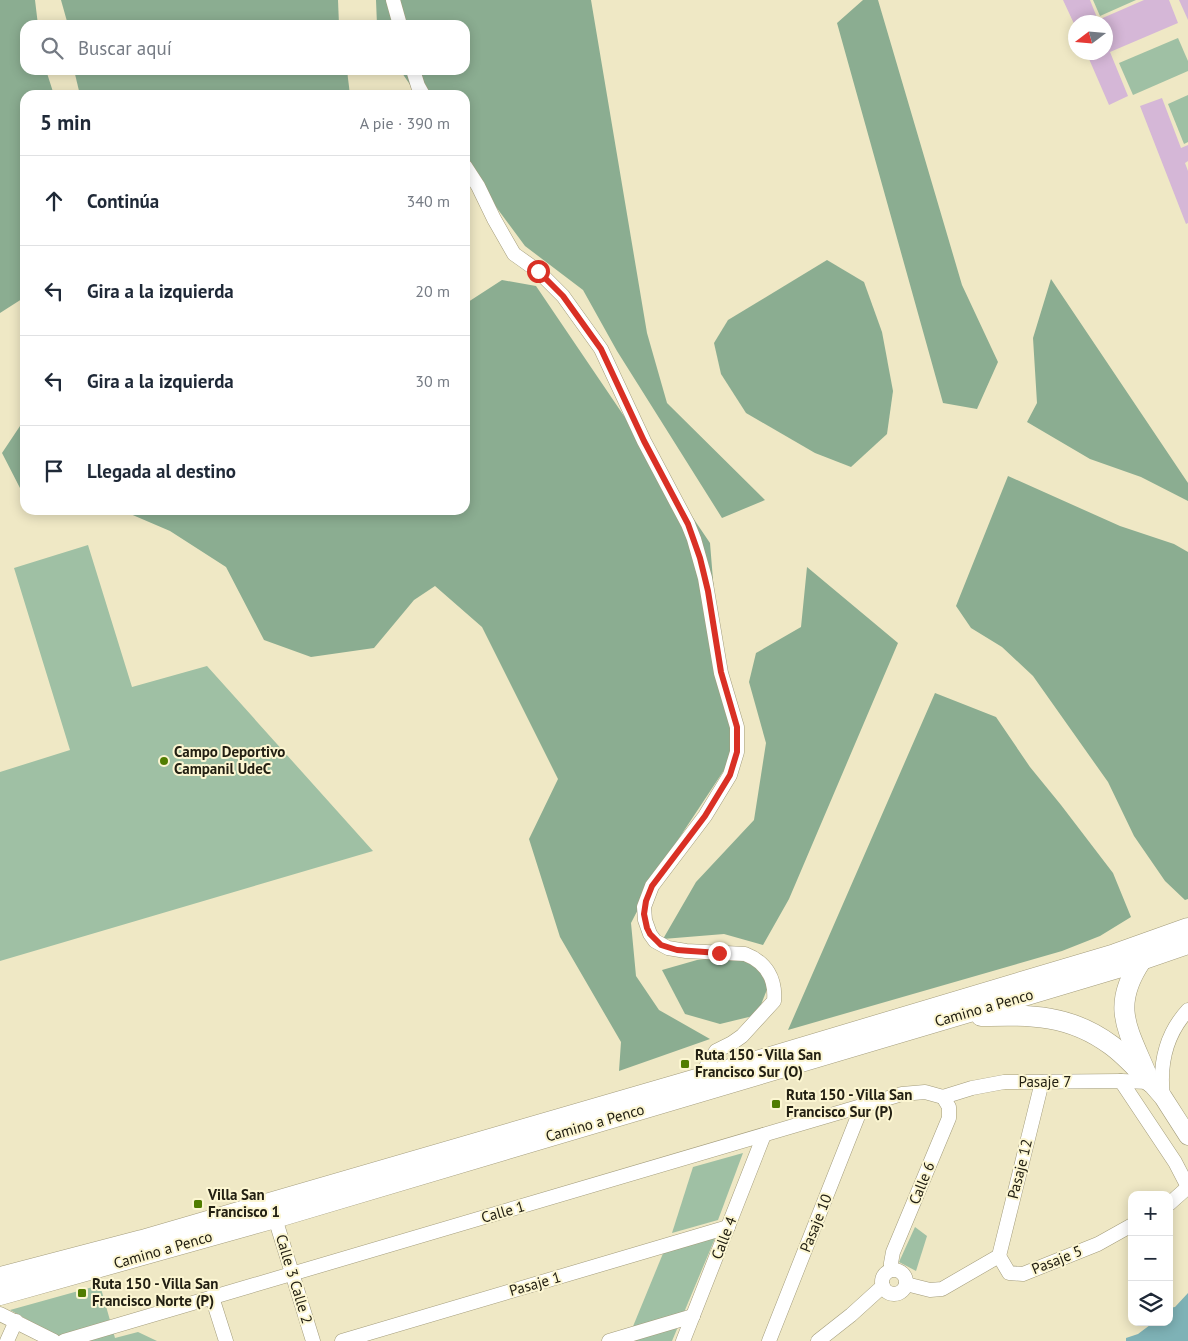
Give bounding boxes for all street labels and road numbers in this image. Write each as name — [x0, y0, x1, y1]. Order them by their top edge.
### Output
street label: Camino a Penco — [932, 984, 1035, 1031]
street label: Pasaje 7 — [1019, 1072, 1071, 1091]
street label: Camino a Penco — [543, 1099, 646, 1146]
street label: Pasaje 12 — [1003, 1137, 1036, 1201]
street label: Calle 6 — [904, 1159, 939, 1207]
street label: Pasaje 10 — [795, 1191, 836, 1255]
street label: Calle 1 — [479, 1196, 527, 1227]
street label: Calle 4 — [707, 1214, 740, 1262]
street label: Camino a Penco — [111, 1226, 214, 1273]
street label: Calle 3 Calle 2 — [272, 1232, 317, 1326]
street label: Pasaje 5 — [1029, 1241, 1085, 1278]
street label: Pasaje 1 — [507, 1267, 563, 1300]

